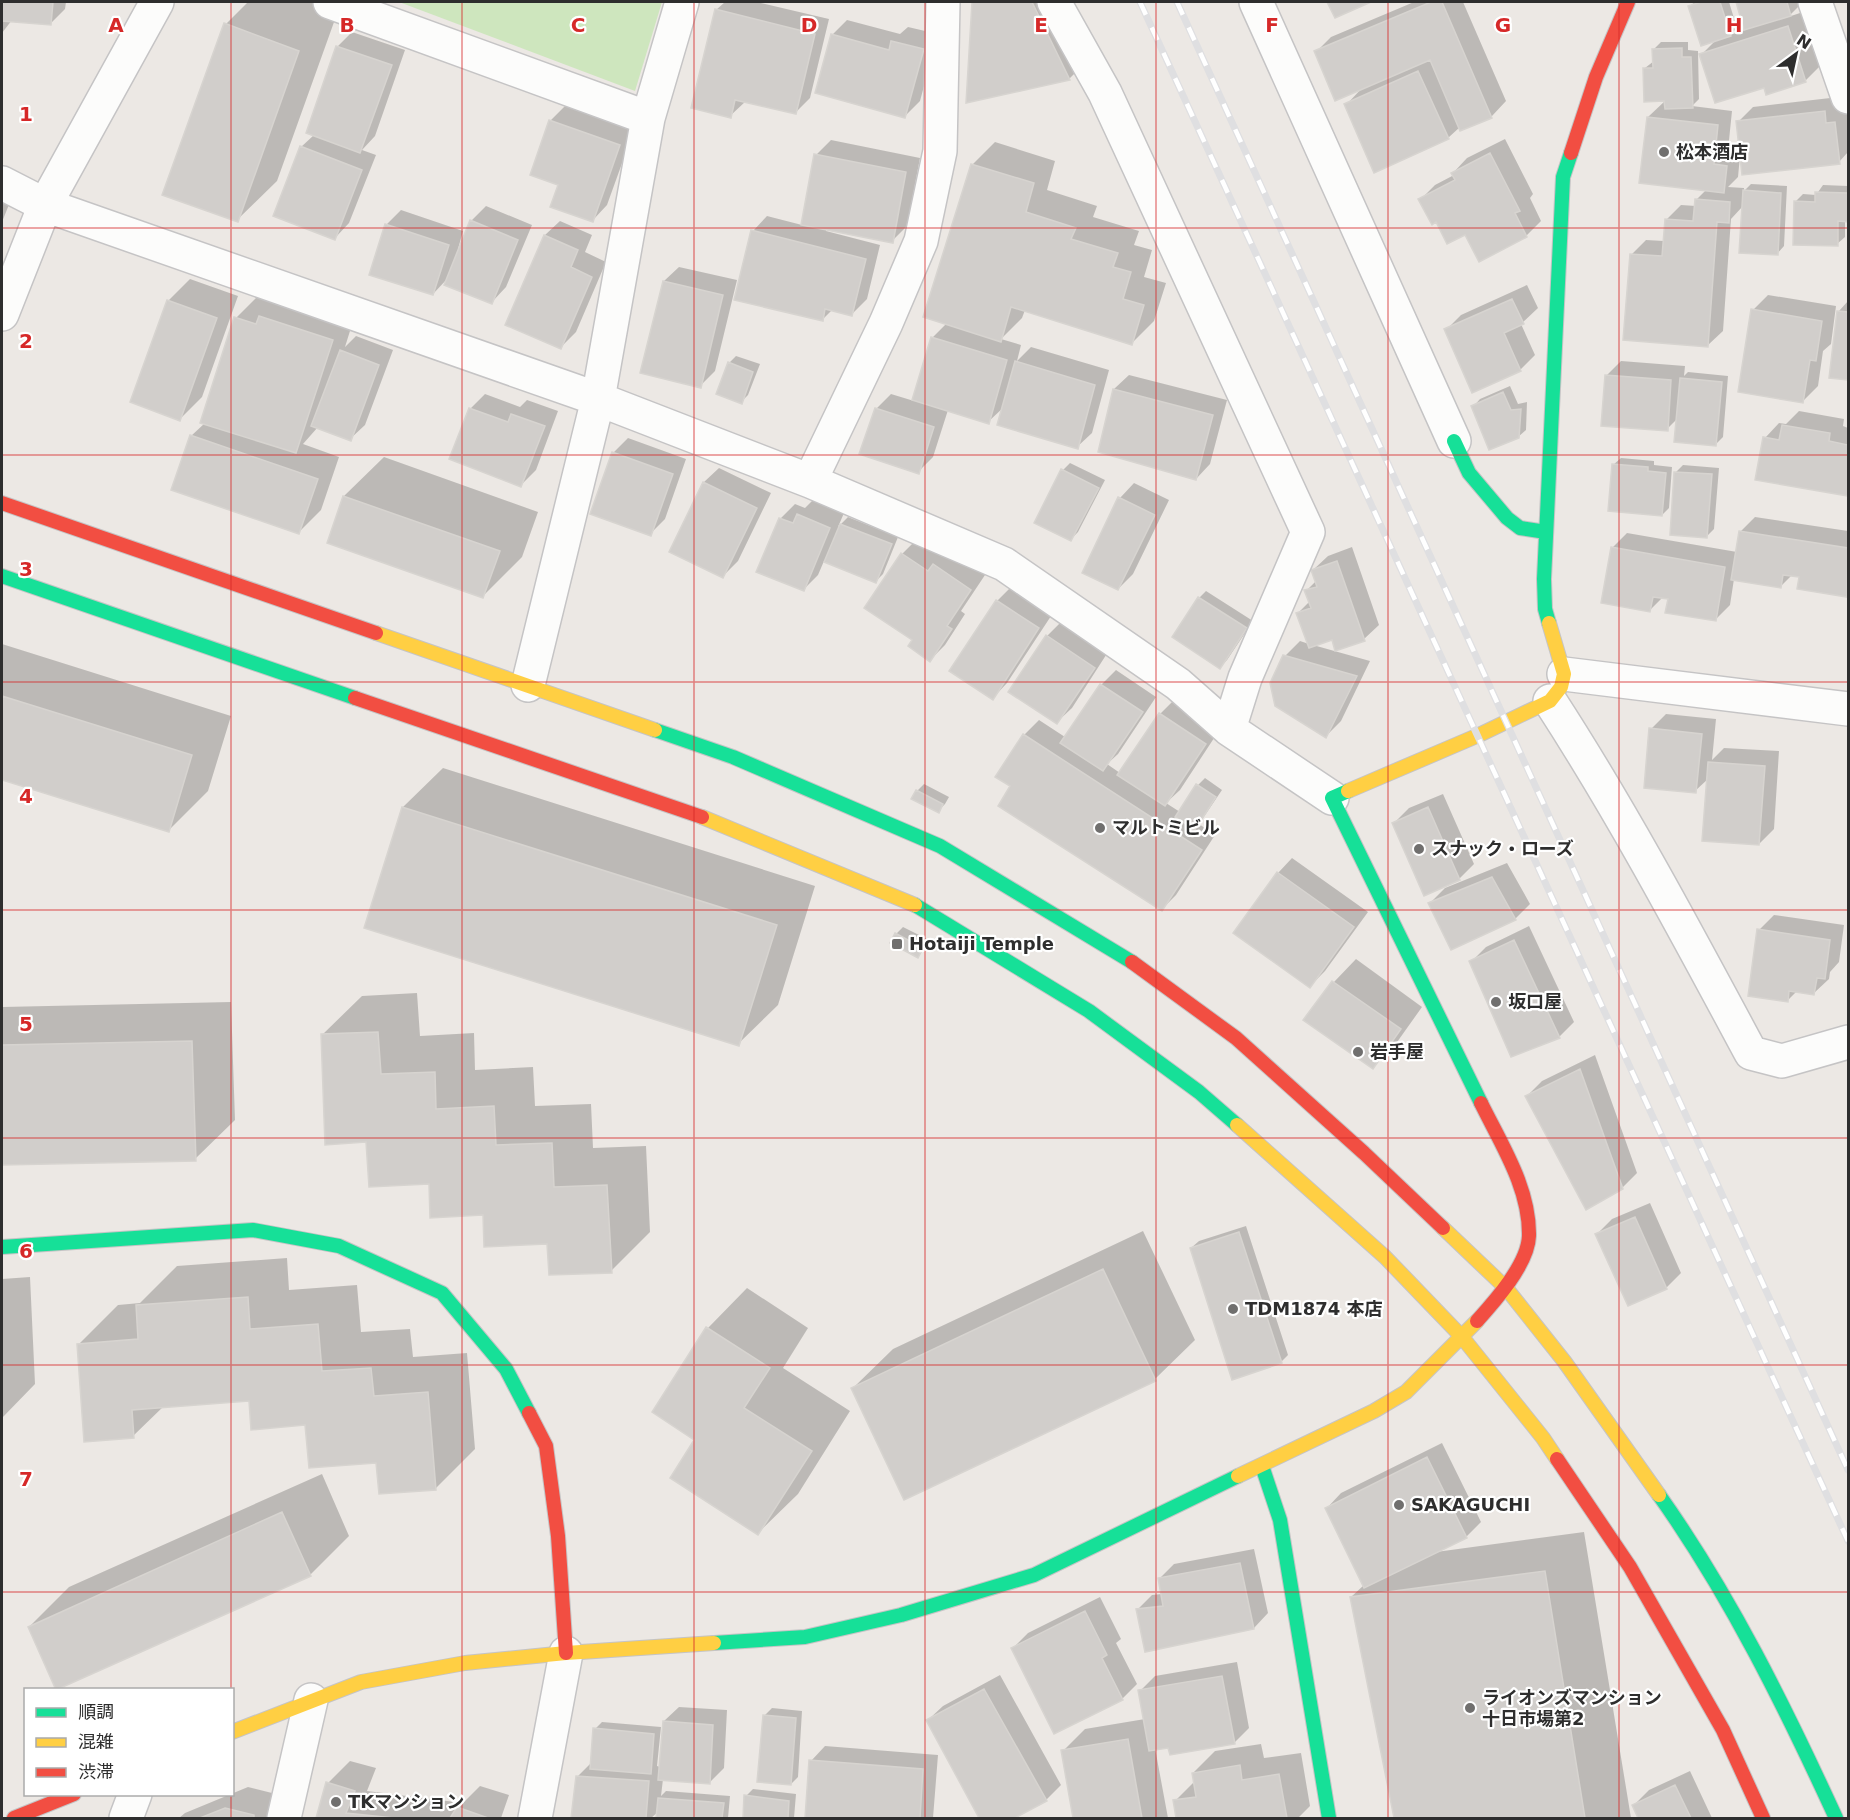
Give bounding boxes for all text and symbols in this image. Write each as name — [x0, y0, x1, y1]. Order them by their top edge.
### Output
text: A — [108, 13, 124, 37]
text: B — [339, 13, 355, 37]
text: C — [571, 13, 585, 37]
text: D — [801, 13, 817, 37]
text: E — [1034, 13, 1048, 37]
text: F — [1265, 13, 1279, 37]
text: G — [1495, 13, 1511, 37]
text: H — [1726, 13, 1742, 37]
north arrow — [1766, 24, 1826, 84]
text: N — [1793, 30, 1815, 53]
text: 1 — [19, 102, 33, 126]
place label: 松本酒店 — [1676, 141, 1748, 162]
marker: 松本酒店 — [1657, 145, 1671, 159]
text: 2 — [19, 329, 33, 353]
text: 3 — [19, 557, 33, 581]
text: 4 — [19, 784, 33, 808]
place label: マルトミビル — [1112, 817, 1220, 838]
marker: マルトミビル — [1093, 821, 1107, 835]
place label: スナック・ローズ — [1431, 838, 1574, 859]
marker: スナック・ローズ — [1412, 842, 1426, 856]
place label: Hotaiji Temple — [909, 933, 1054, 954]
marker: Hotaiji Temple — [890, 937, 904, 951]
place label: 坂口屋 — [1508, 991, 1562, 1012]
marker: 坂口屋 — [1489, 995, 1503, 1009]
text: 5 — [19, 1012, 33, 1036]
place label: 岩手屋 — [1370, 1041, 1424, 1062]
marker: 岩手屋 — [1351, 1045, 1365, 1059]
text: 6 — [19, 1239, 33, 1263]
place label: TDM1874 本店 — [1245, 1298, 1383, 1319]
marker: TDM1874 本店 — [1226, 1302, 1240, 1316]
text: 7 — [19, 1467, 33, 1491]
place label: SAKAGUCHI — [1411, 1494, 1530, 1515]
marker: SAKAGUCHI — [1392, 1498, 1406, 1512]
place label: ライオンズマンション 十日市場第2 — [1482, 1687, 1662, 1729]
legend — [24, 1688, 234, 1796]
text: 順調 — [78, 1701, 114, 1722]
marker: ライオンズマンション 十日市場第2 — [1463, 1701, 1477, 1715]
text: 混雑 — [78, 1731, 114, 1752]
text: 渋滞 — [78, 1761, 114, 1782]
place label: TKマンション — [348, 1791, 464, 1812]
marker: TKマンション — [329, 1795, 343, 1809]

